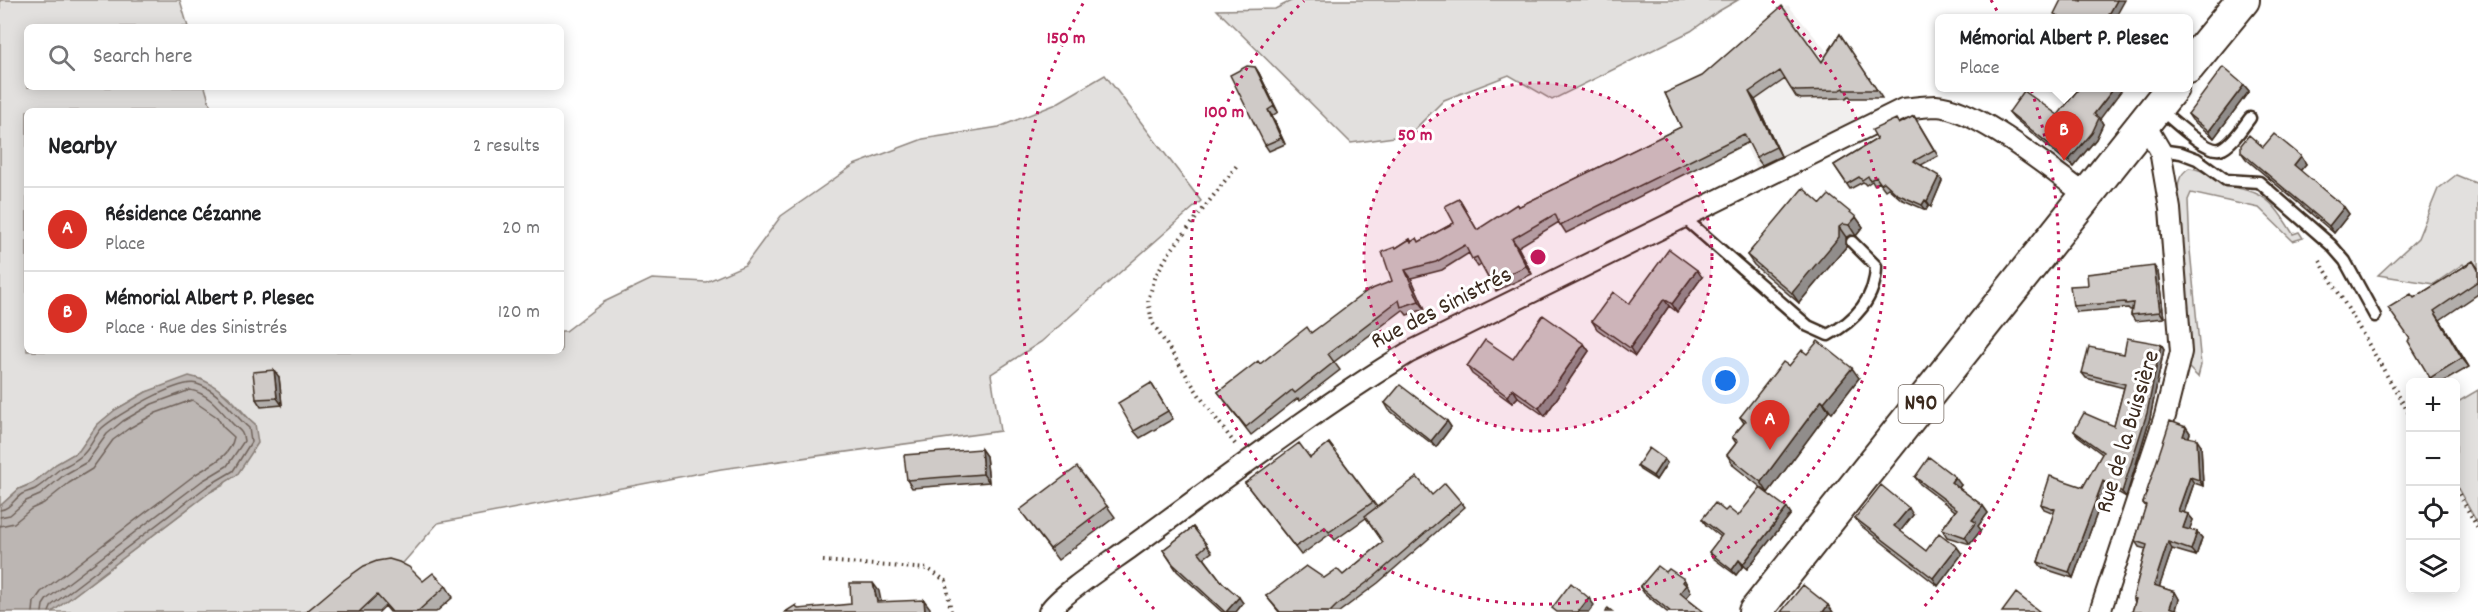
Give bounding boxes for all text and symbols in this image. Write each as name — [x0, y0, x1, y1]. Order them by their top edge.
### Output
popup — [1935, 14, 2193, 92]
search box — [24, 24, 564, 90]
text: Mémorial Albert P. Plesec — [1959, 24, 2169, 55]
text: 150 m — [1047, 27, 1085, 52]
icon: search — [45, 41, 78, 74]
text: Search here — [93, 42, 192, 73]
text: Place — [1959, 55, 1999, 83]
text: 100 m — [1204, 101, 1244, 126]
pin: B — [2044, 112, 2084, 161]
text: 50 m — [1398, 124, 1432, 149]
text: Nearby — [48, 129, 116, 166]
text: 2 results — [473, 133, 540, 161]
text: Résidence Cézanne — [105, 200, 261, 231]
text: A — [62, 215, 73, 243]
text: 20 m — [502, 215, 540, 243]
text: Place — [105, 231, 145, 259]
centre of rings — [1528, 247, 1548, 267]
street label: Rue des Sinistrés — [1366, 259, 1518, 359]
text: Mémorial Albert P. Plesec — [105, 284, 314, 315]
text: B — [63, 299, 72, 327]
text: 120 m — [498, 299, 540, 327]
text: Place · Rue des Sinistrés — [105, 315, 287, 343]
street label: Rue de la Buissière — [2088, 347, 2170, 517]
your location — [1711, 366, 1740, 395]
map controls — [2406, 378, 2460, 594]
button: + — [2406, 378, 2460, 432]
road number: N90 — [1898, 385, 1944, 423]
pin: A — [1750, 400, 1790, 450]
button: − — [2406, 432, 2460, 486]
button: locate — [2406, 486, 2460, 540]
button: layers — [2406, 540, 2460, 594]

